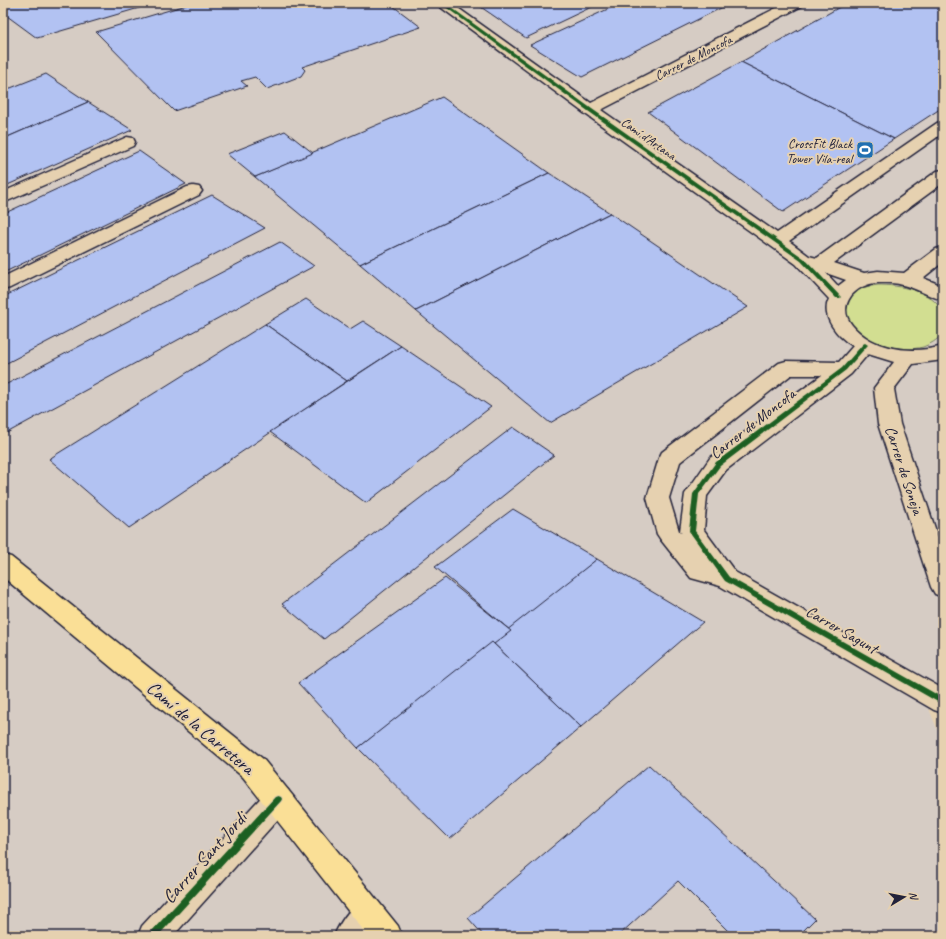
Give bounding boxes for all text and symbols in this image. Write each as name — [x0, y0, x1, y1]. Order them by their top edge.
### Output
street label: Carrer de Moncofa — [652, 31, 736, 84]
street label: Camí d'Artana — [618, 114, 680, 164]
place label: CrossFit Black Tower Vila-real — [787, 136, 855, 167]
sports icon: CrossFit Black Tower Vila-real — [855, 140, 875, 160]
street label: Carrer de Moncofa — [706, 383, 801, 464]
street label: Carrer de Soneja — [880, 424, 928, 518]
street label: Carrer Sagunt — [802, 601, 883, 660]
street label: Camí de la Carretera — [142, 676, 261, 781]
street label: Carrer Sant Jordi — [157, 805, 254, 909]
north arrow — [884, 877, 924, 917]
text: N — [906, 891, 922, 902]

